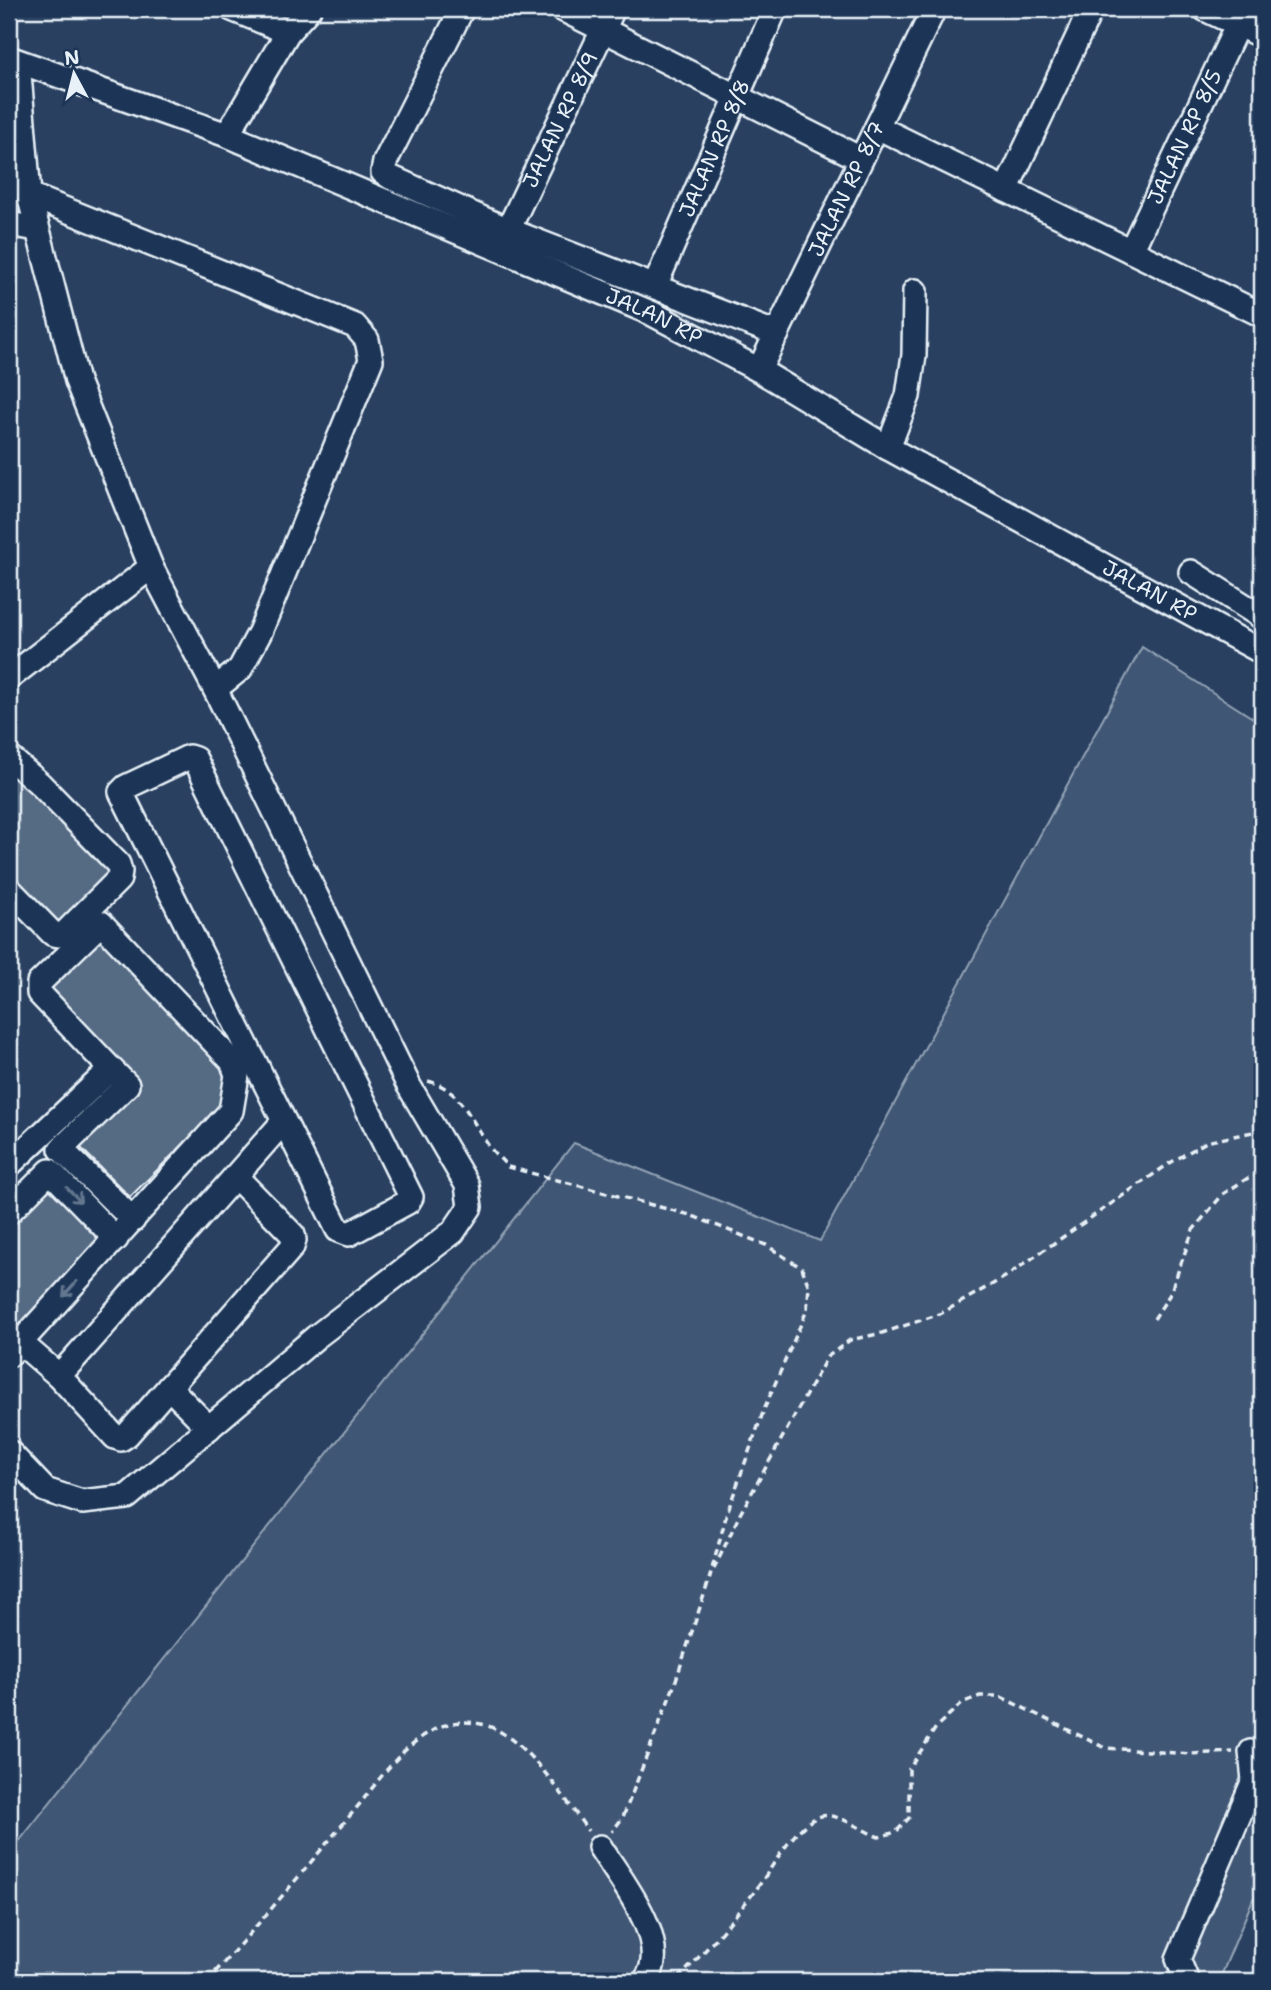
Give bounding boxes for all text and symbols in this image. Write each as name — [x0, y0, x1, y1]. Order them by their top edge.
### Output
north arrow — [38, 38, 108, 108]
text: N — [63, 44, 81, 71]
street label: JALAN RP 8/9 — [516, 47, 605, 192]
street label: JALAN RP 8/5 — [1141, 65, 1229, 209]
street label: JALAN RP 8/8 — [672, 75, 757, 222]
street label: JALAN RP 8/7 — [802, 117, 891, 262]
street label: JALAN RP — [601, 281, 707, 352]
street label: JALAN RP — [1097, 554, 1202, 628]
one-way arrow — [66, 1186, 83, 1203]
one-way arrow — [62, 1280, 78, 1298]

